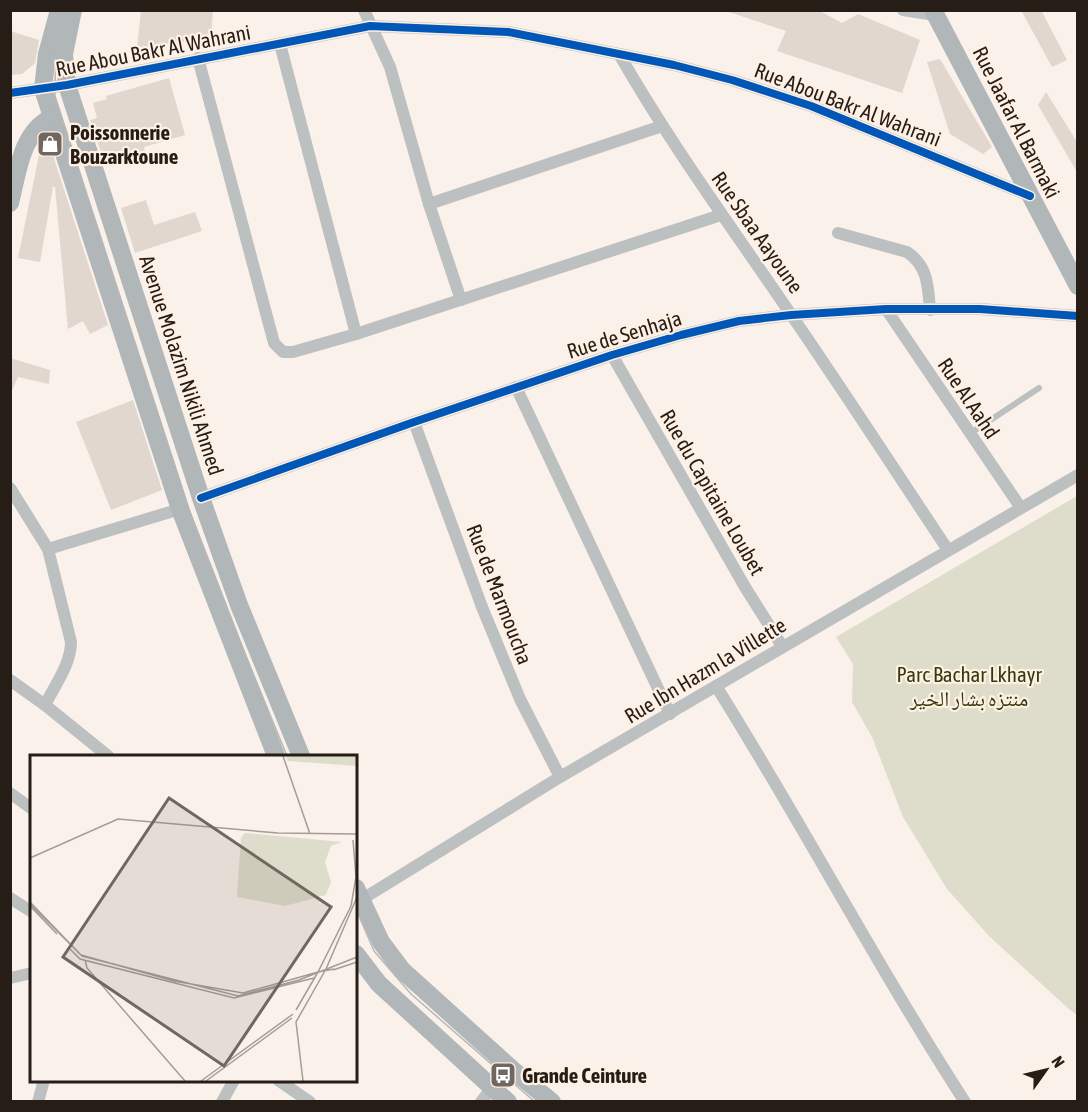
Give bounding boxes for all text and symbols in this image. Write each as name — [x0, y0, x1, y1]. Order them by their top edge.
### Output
street label: Rue Abou Bakr Al Wahrani — [53, 19, 253, 81]
street label: Rue Jaafar Al Barmaki — [968, 42, 1066, 202]
street label: Rue Abou Bakr Al Wahrani — [751, 57, 945, 151]
place label: Poissonnerie Bouzarktoune — [70, 120, 178, 168]
shop icon: Poissonnerie Bouzarktoune — [35, 129, 65, 159]
street label: Rue Sbaa Aayoune — [707, 167, 809, 297]
street label: Avenue Molazim Nikili Ahmed — [135, 252, 229, 478]
street label: Rue de Senhaja — [564, 305, 684, 363]
street label: Rue Al Aahd — [933, 353, 1005, 443]
street label: Rue du Capitaine Loubet — [656, 405, 770, 579]
street label: Rue de Marmoucha — [462, 520, 538, 668]
street label: Rue Ibn Hazm la Villette — [620, 612, 790, 728]
park label: Parc Bachar Lkhayr منتزه بشار الخير — [896, 662, 1042, 711]
inset map — [30, 755, 357, 1082]
north arrow — [1016, 1040, 1076, 1100]
text: N — [1048, 1053, 1069, 1071]
bus stop icon: Grande Ceinture — [488, 1060, 518, 1090]
place label: Grande Ceinture — [522, 1063, 647, 1087]

